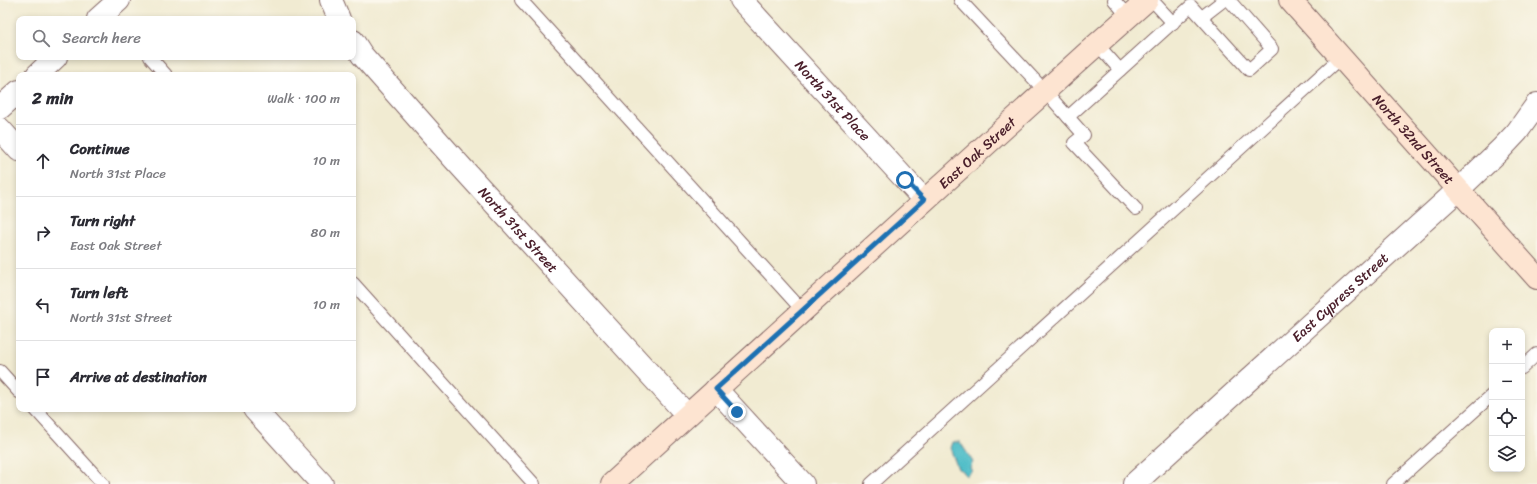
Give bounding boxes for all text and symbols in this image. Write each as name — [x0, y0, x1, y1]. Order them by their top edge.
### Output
search box — [16, 16, 356, 60]
text: Search here — [62, 25, 141, 51]
icon: search — [30, 27, 52, 49]
street label: North 31st Place — [789, 54, 877, 147]
text: 2 min — [32, 83, 73, 113]
text: Walk · 100 m — [267, 87, 340, 110]
street label: North 32nd Street — [1366, 88, 1461, 190]
street label: East Oak Street — [932, 110, 1023, 195]
text: Continue — [70, 136, 130, 162]
text: 10 m — [313, 149, 340, 172]
icon: ahead — [32, 150, 54, 172]
text: North 31st Place — [70, 162, 166, 185]
route start — [896, 171, 914, 189]
street label: North 31st Street — [472, 180, 565, 279]
text: Turn right — [70, 208, 135, 234]
text: 80 m — [311, 221, 340, 244]
icon: right — [32, 222, 54, 244]
text: East Oak Street — [70, 234, 161, 257]
street label: East Cypress Street — [1285, 246, 1394, 348]
text: Turn left — [70, 280, 128, 306]
text: 10 m — [313, 293, 340, 316]
icon: left — [32, 294, 54, 316]
text: North 31st Street — [70, 306, 172, 329]
map controls — [1489, 328, 1525, 472]
button: + — [1489, 328, 1525, 364]
text: Arrive at destination — [70, 364, 207, 390]
button: − — [1489, 364, 1525, 400]
icon: arrive — [32, 366, 54, 388]
button: locate — [1489, 400, 1525, 436]
route end — [728, 403, 746, 421]
button: layers — [1489, 436, 1525, 472]

